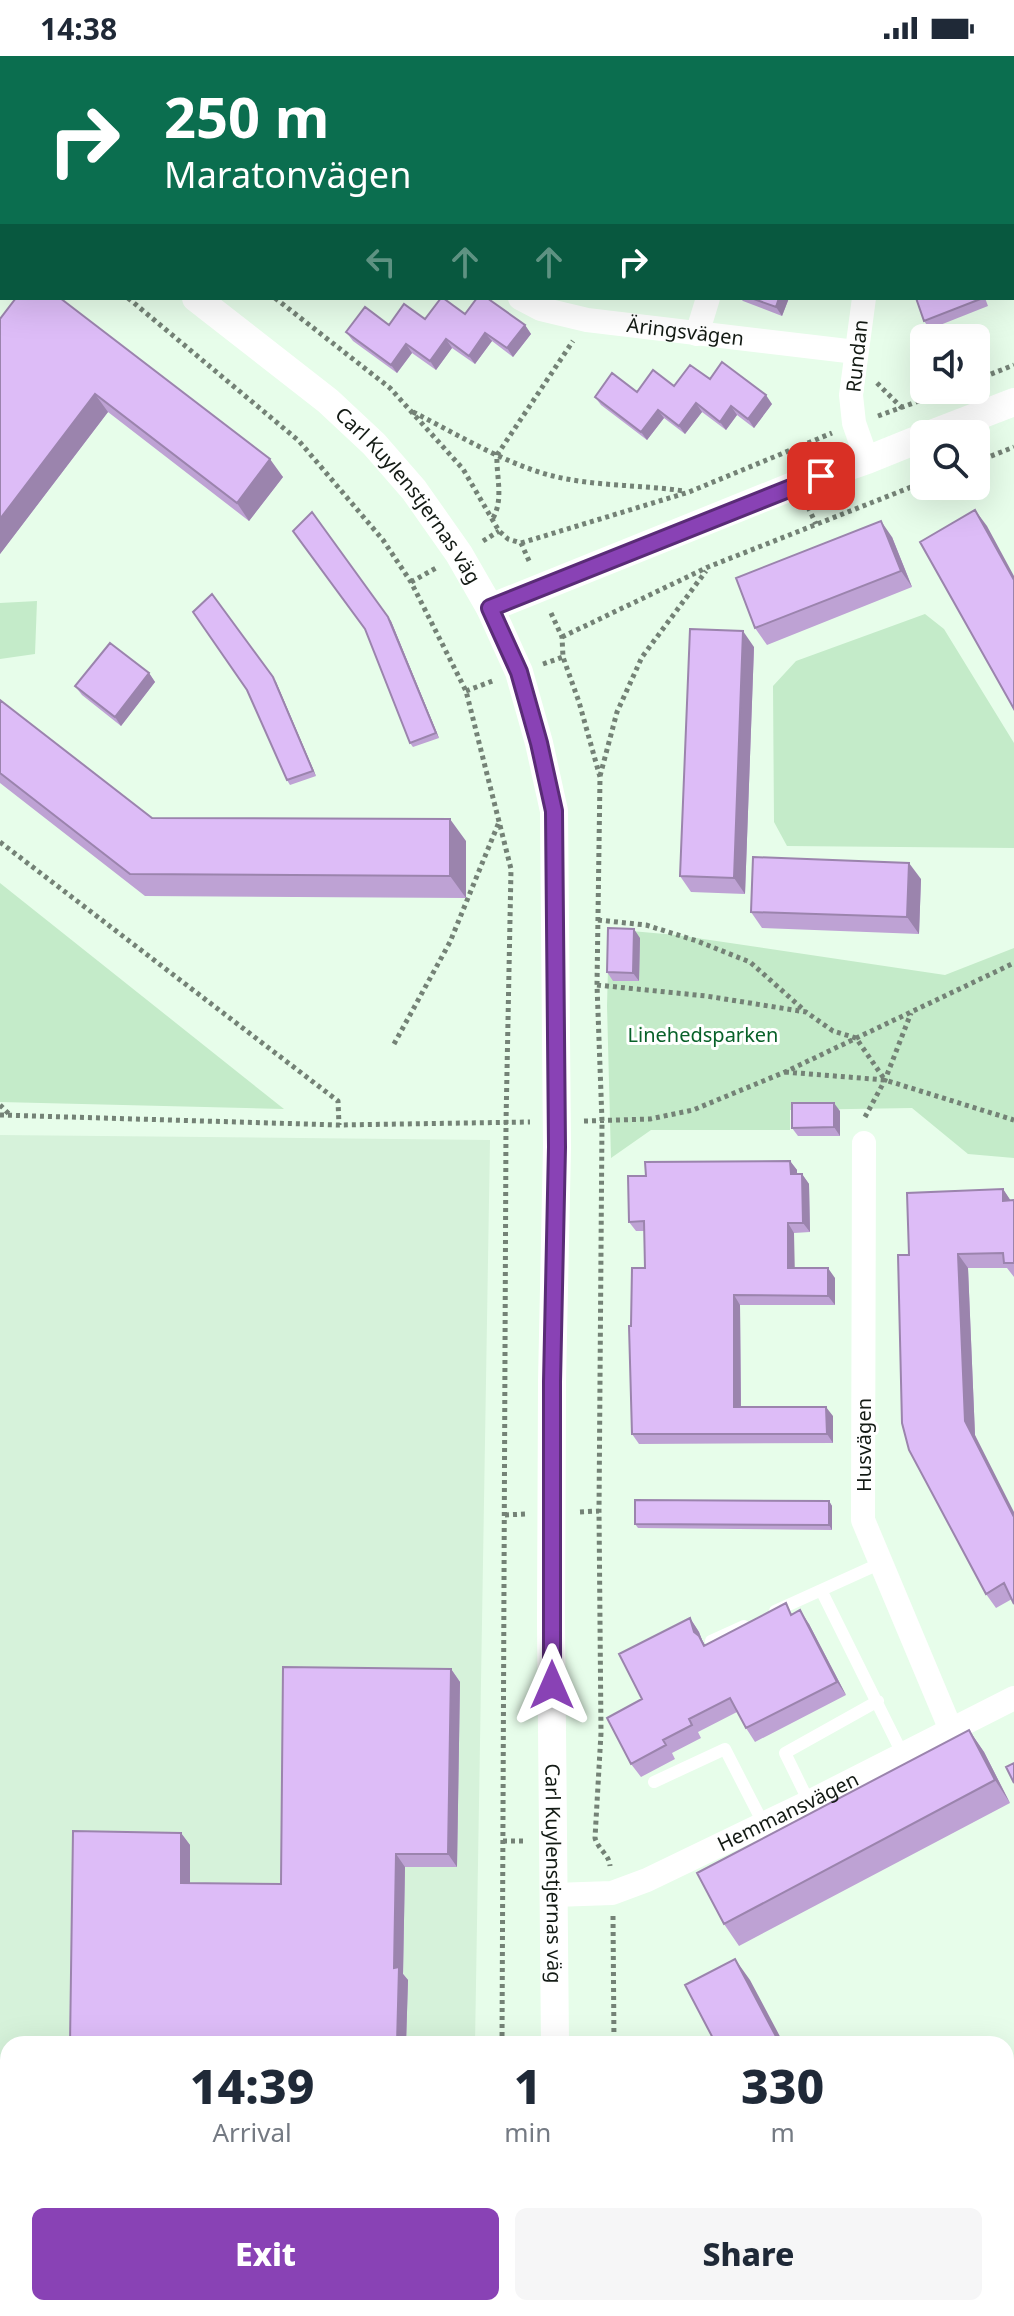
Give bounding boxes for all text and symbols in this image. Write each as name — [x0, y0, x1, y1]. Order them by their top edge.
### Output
text: 14:38 — [40, 8, 117, 49]
text: 250 m — [164, 78, 329, 154]
icon: right — [32, 88, 136, 192]
text: Maratonvägen — [164, 150, 411, 199]
icon: left — [359, 240, 403, 284]
icon: ahead — [443, 240, 487, 284]
icon: ahead — [527, 240, 571, 284]
icon: right — [611, 240, 655, 284]
street label: Äringsvägen — [625, 311, 745, 352]
street label: Rundan — [839, 318, 874, 394]
map controls — [910, 324, 990, 500]
button: sound — [910, 324, 990, 404]
street label: Carl Kuylenstjernas väg — [330, 401, 487, 589]
button: search — [910, 420, 990, 500]
pin — [787, 442, 855, 510]
icon: arrive — [799, 454, 843, 498]
park label: Linehedsparken — [628, 1021, 778, 1048]
street label: Husvägen — [850, 1398, 877, 1492]
position arrow — [510, 1643, 594, 1727]
street label: Carl Kuylenstjernas väg — [539, 1763, 568, 1984]
street label: Hemmansvägen — [713, 1765, 863, 1857]
text: 14:39 — [190, 2053, 314, 2118]
text: 1 — [514, 2053, 542, 2118]
text: 330 — [741, 2053, 824, 2118]
text: Arrival — [212, 2114, 292, 2150]
text: min — [504, 2114, 551, 2150]
text: m — [770, 2114, 795, 2150]
button: Exit — [32, 2208, 499, 2300]
button: Share — [515, 2208, 982, 2300]

